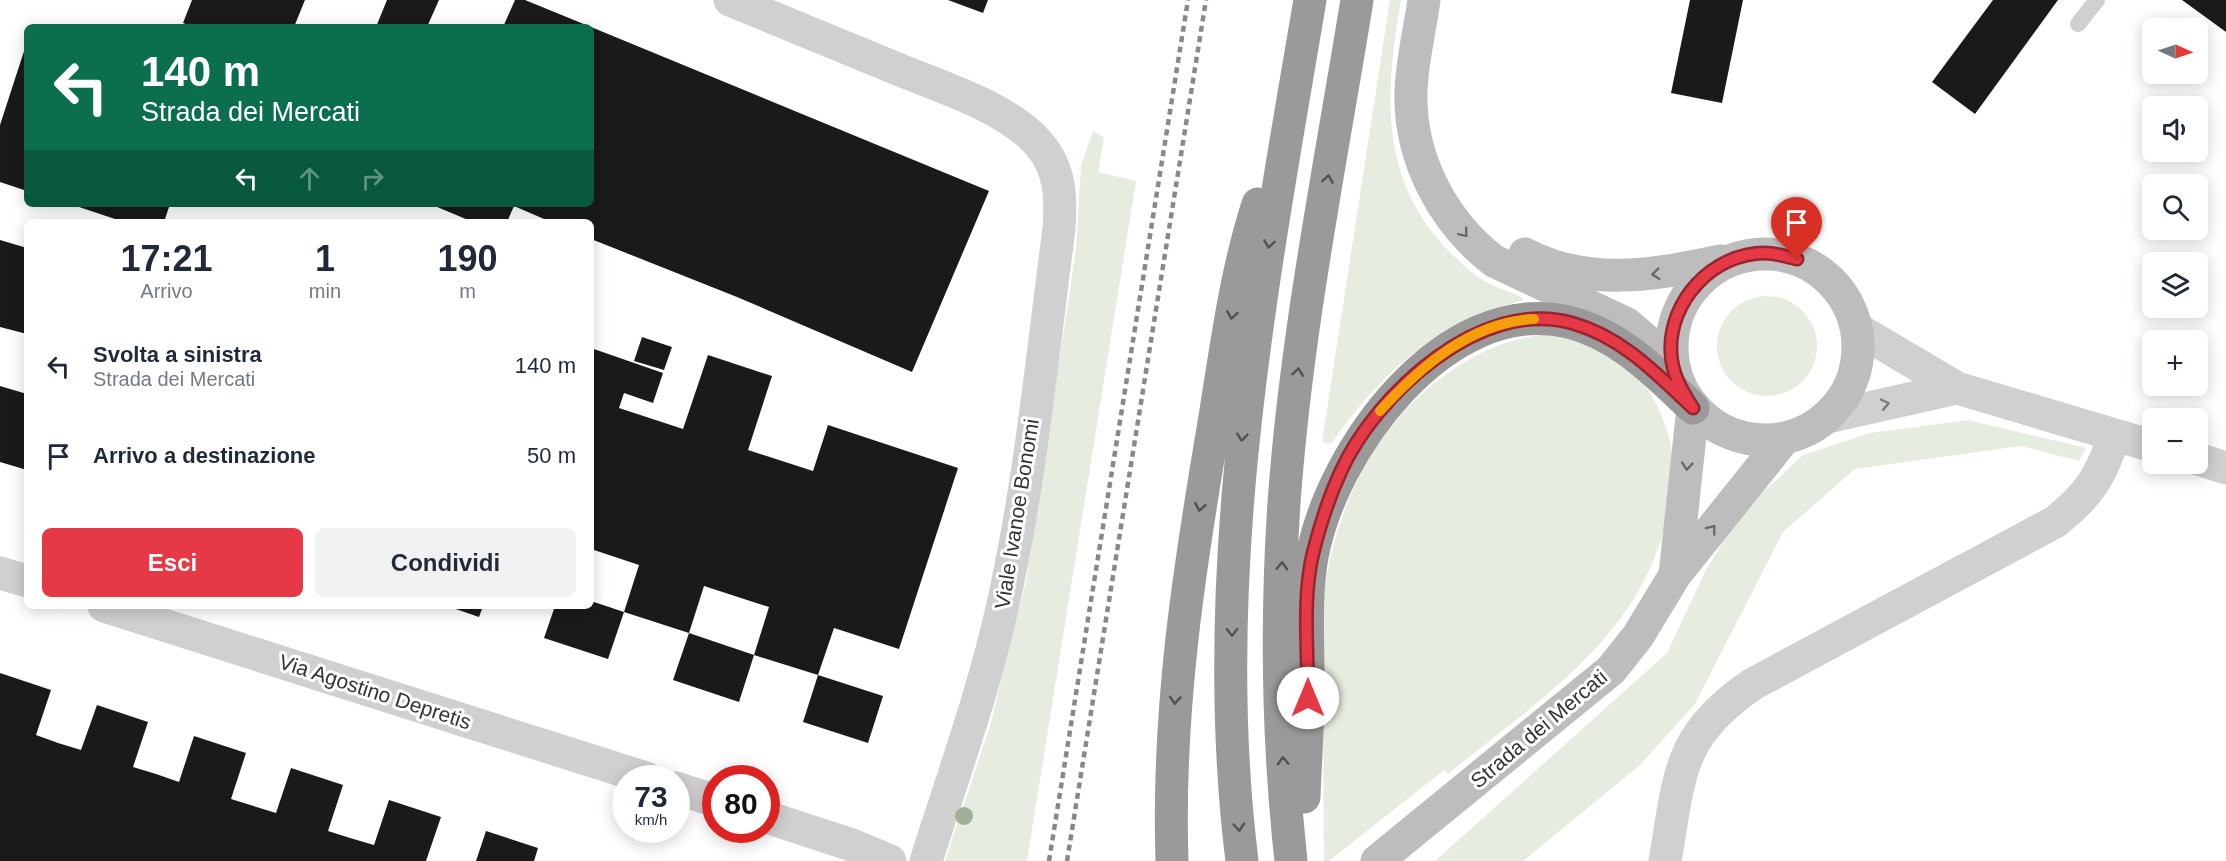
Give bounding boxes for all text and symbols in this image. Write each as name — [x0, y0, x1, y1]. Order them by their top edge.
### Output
north arrow — [2142, 18, 2208, 84]
map controls — [2142, 18, 2208, 474]
icon: left — [42, 48, 120, 126]
text: 140 m — [141, 48, 260, 95]
button: sound — [2142, 96, 2208, 162]
text: Strada dei Mercati — [141, 97, 360, 127]
icon: left — [230, 162, 263, 195]
icon: ahead — [293, 162, 326, 195]
icon: right — [356, 162, 389, 195]
one-way arrow — [1322, 174, 1334, 184]
button: search — [2142, 174, 2208, 240]
pin — [1771, 197, 1822, 259]
icon: arrive — [1780, 206, 1813, 239]
one-way arrow — [1457, 226, 1468, 237]
text: 17:21 — [120, 238, 212, 279]
text: 1 — [315, 238, 335, 279]
text: 190 — [437, 238, 498, 279]
one-way arrow — [1264, 240, 1276, 249]
button: layers — [2142, 252, 2208, 318]
one-way arrow — [1652, 267, 1661, 279]
text: Arrivo — [140, 280, 193, 302]
text: min — [309, 280, 341, 302]
text: m — [459, 280, 476, 302]
one-way arrow — [1227, 310, 1239, 319]
button: + — [2142, 330, 2208, 396]
text: Svolta a sinistra — [93, 342, 262, 367]
icon: left — [42, 350, 75, 383]
text: 140 m — [515, 353, 576, 378]
one-way arrow — [1292, 367, 1304, 376]
text: Strada dei Mercati — [93, 368, 255, 390]
one-way arrow — [1880, 399, 1890, 412]
button: − — [2142, 408, 2208, 474]
street label: Viale Ivanoe Bonomi — [990, 417, 1043, 611]
one-way arrow — [1237, 433, 1249, 442]
icon: arrive — [42, 440, 75, 473]
text: Arrivo a destinazione — [93, 443, 316, 468]
text: 50 m — [527, 443, 576, 468]
one-way arrow — [1681, 462, 1693, 471]
one-way arrow — [1194, 502, 1207, 512]
one-way arrow — [1704, 525, 1715, 536]
button: Esci — [42, 528, 303, 597]
button: Condividi — [315, 528, 576, 597]
one-way arrow — [1275, 561, 1288, 570]
one-way arrow — [1226, 627, 1238, 636]
street label: Via Agostino Depretis — [276, 650, 474, 733]
street label: Strada dei Mercati — [1466, 665, 1611, 792]
position arrow — [1276, 666, 1340, 730]
one-way arrow — [1168, 696, 1181, 705]
one-way arrow — [1277, 756, 1290, 765]
speed limit sign: 80 — [702, 765, 780, 843]
text: 73 — [634, 780, 668, 813]
text: km/h — [635, 811, 667, 828]
one-way arrow — [1232, 822, 1245, 831]

